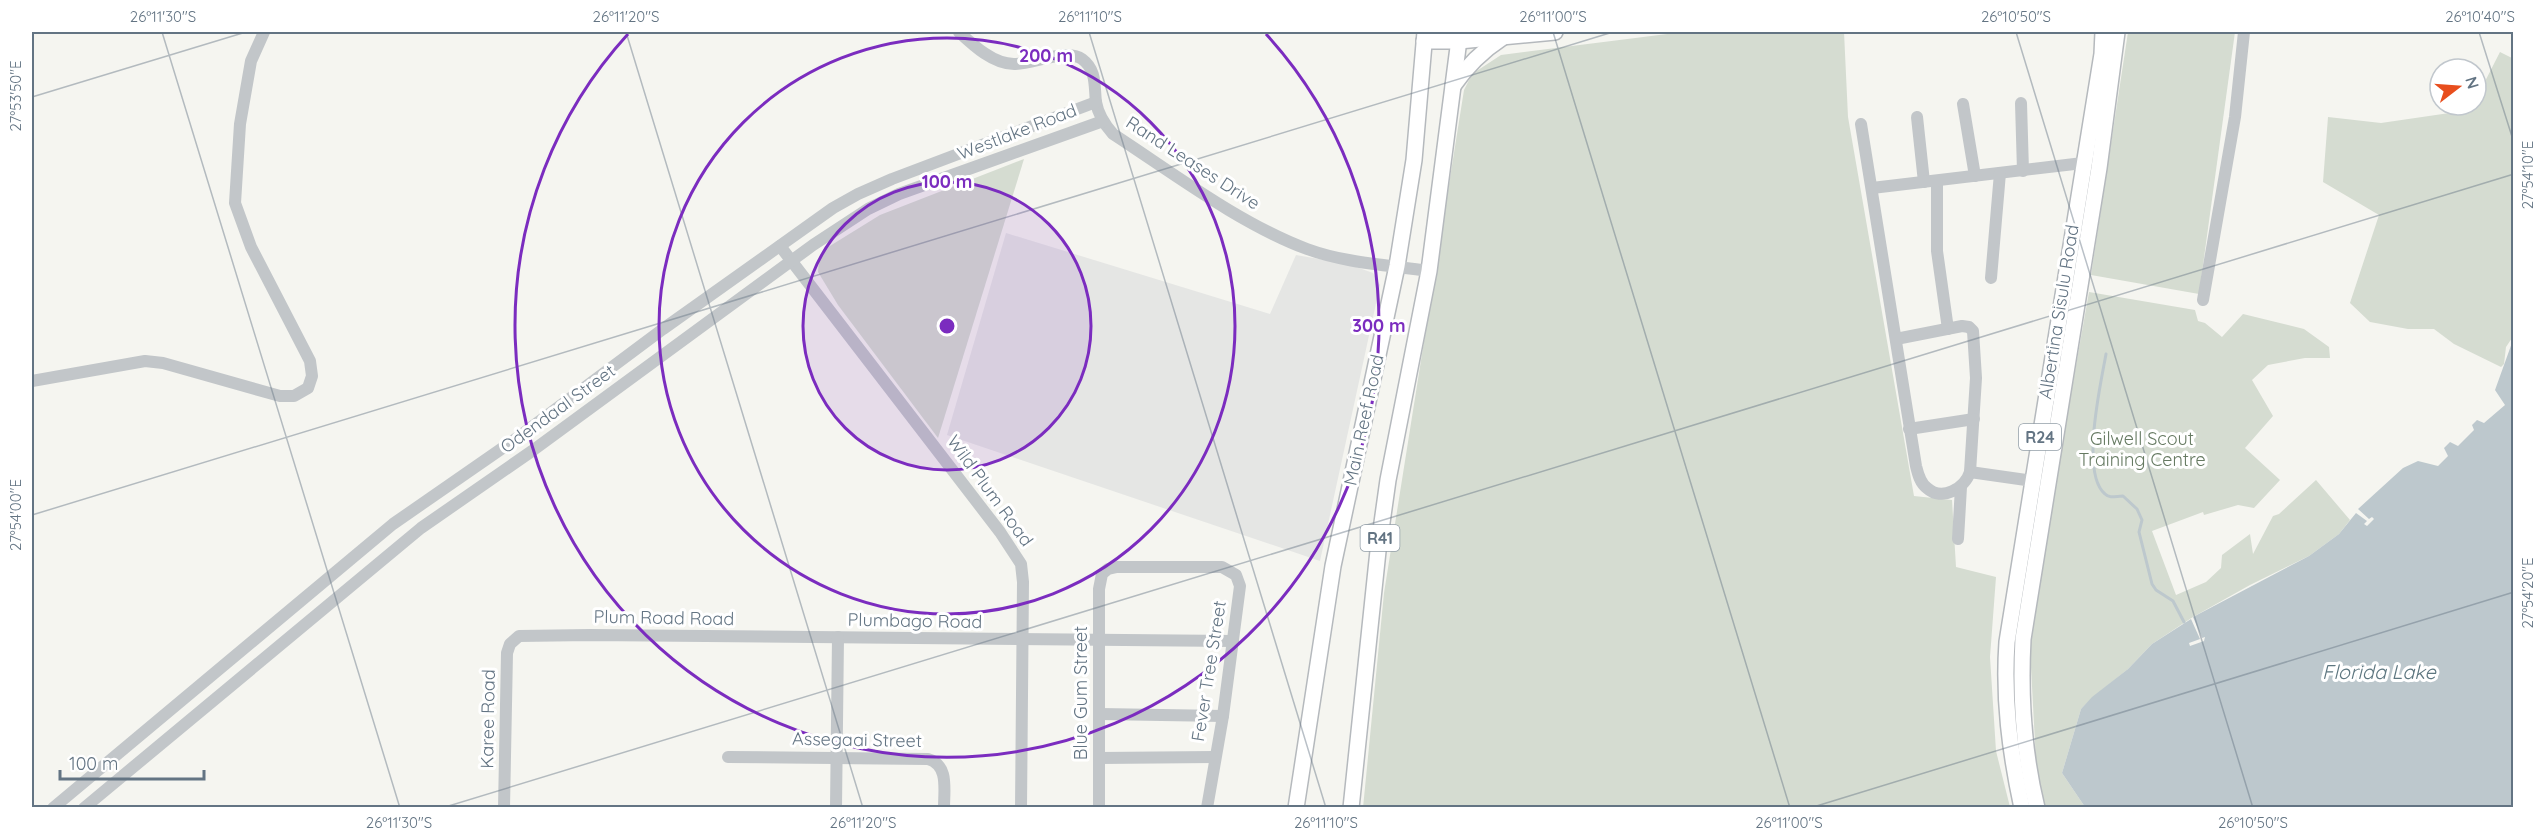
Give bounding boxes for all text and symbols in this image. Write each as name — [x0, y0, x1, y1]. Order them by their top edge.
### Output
text: 26°11'30"S — [130, 7, 196, 26]
text: 26°11'20"S — [593, 7, 659, 26]
text: 26°11'10"S — [1058, 7, 1122, 26]
text: 26°11'00"S — [1519, 7, 1587, 26]
text: 26°10'50"S — [1981, 7, 2051, 26]
text: 26°10'40"S — [2445, 7, 2515, 26]
text: 200 m — [1019, 44, 1073, 67]
north arrow — [2428, 57, 2488, 117]
text: 27°53'50"E — [6, 61, 25, 132]
text: N — [2461, 74, 2484, 91]
street label: Westlake Road — [954, 98, 1080, 165]
street label: Rand Leases Drive — [1122, 111, 1265, 215]
text: 27°54'10"E — [2518, 141, 2537, 209]
text: 100 m — [922, 170, 972, 193]
street label: Albertina Sisulu Road — [2033, 223, 2084, 401]
text: 300 m — [1352, 314, 1406, 337]
centre of rings — [937, 316, 957, 336]
street label: Main Reef Road — [1338, 352, 1389, 487]
street label: Odendaal Street — [496, 359, 620, 458]
road number: R24 — [2019, 424, 2061, 450]
park label: Gilwell Scout Training Centre — [2078, 427, 2206, 471]
street label: Wild Plum Road — [942, 431, 1039, 551]
text: 27°54'00"E — [6, 479, 25, 551]
road number: R41 — [1360, 525, 1400, 551]
text: 27°54'20"E — [2518, 557, 2537, 629]
street label: Fever Tree Street — [1186, 599, 1231, 743]
street label: Plum Road Road — [594, 605, 734, 630]
street label: Plumbago Road — [848, 608, 982, 633]
street label: Blue Gum Street — [1069, 626, 1092, 760]
water label: Florida Lake — [2322, 659, 2437, 684]
street label: Karee Road — [475, 669, 500, 769]
street label: Assegaai Street — [792, 727, 922, 752]
scale bar — [60, 743, 204, 781]
text: 100 m — [69, 752, 118, 775]
text: 26°11'30"S — [366, 813, 432, 832]
text: 26°11'20"S — [830, 813, 896, 832]
text: 26°11'10"S — [1294, 813, 1358, 832]
text: 26°11'00"S — [1755, 813, 1823, 832]
text: 26°10'50"S — [2218, 813, 2288, 832]

